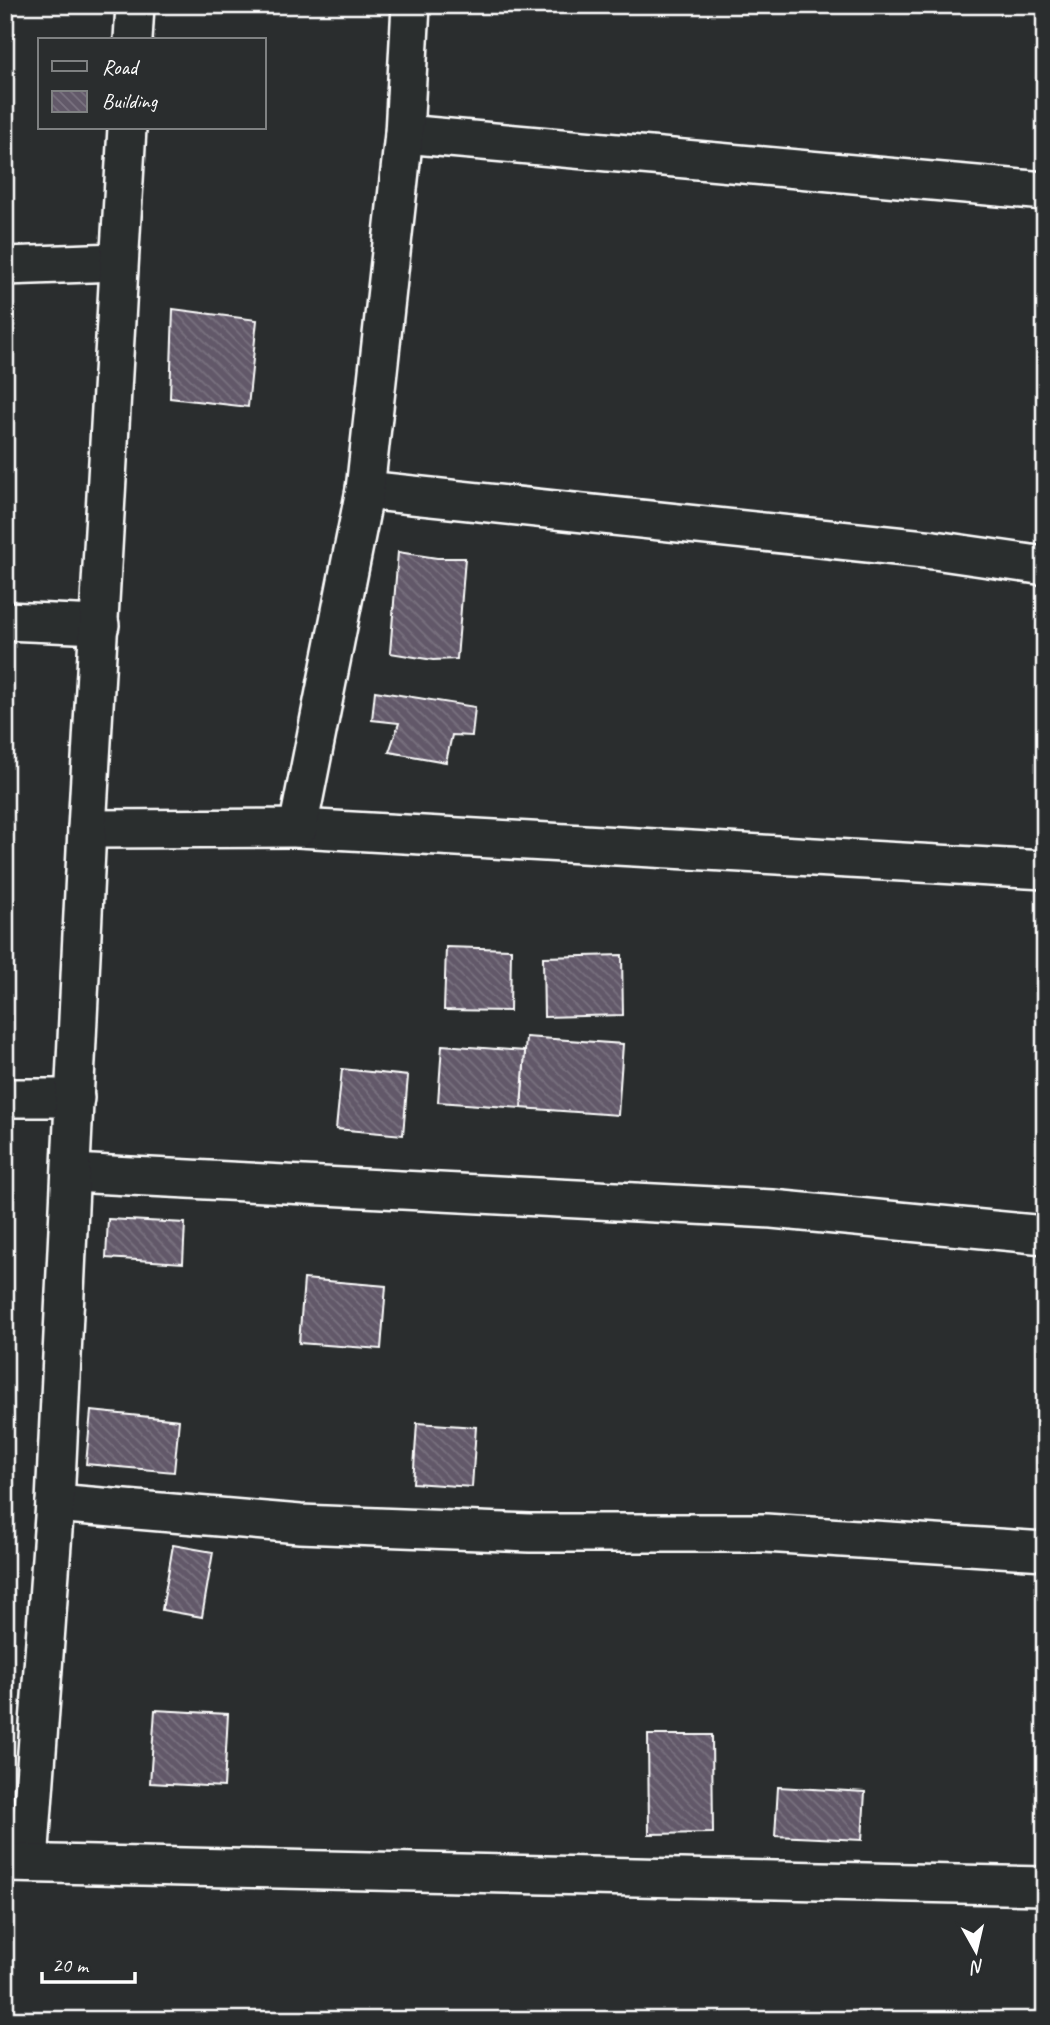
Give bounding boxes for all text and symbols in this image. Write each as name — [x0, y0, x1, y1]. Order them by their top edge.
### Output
legend — [38, 38, 266, 130]
text: Road — [102, 54, 141, 80]
text: Building — [102, 88, 159, 114]
north arrow — [942, 1916, 1012, 1986]
scale bar — [42, 1941, 135, 1985]
text: 20 m — [52, 1952, 90, 1978]
text: N — [968, 1954, 986, 1980]

